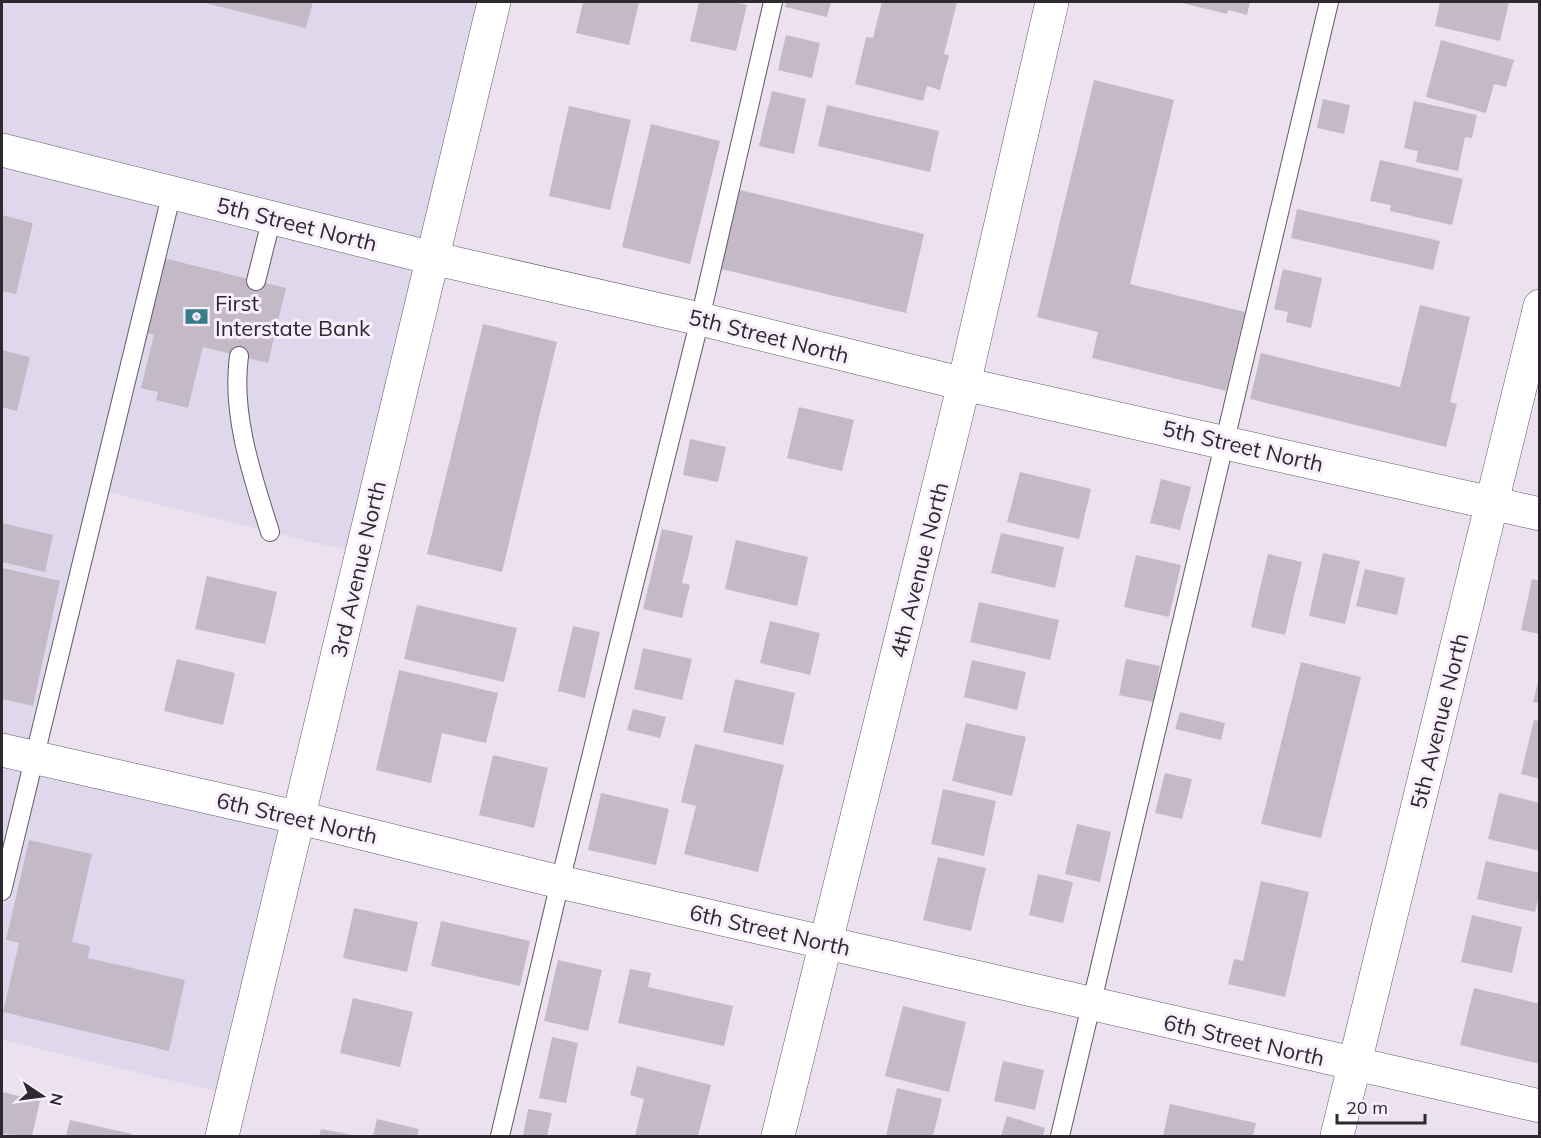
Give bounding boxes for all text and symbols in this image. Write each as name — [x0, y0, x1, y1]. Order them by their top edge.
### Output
street label: 5th Street North — [214, 191, 380, 257]
place label: First Interstate Bank — [215, 289, 371, 342]
bank icon: First Interstate Bank — [184, 303, 210, 329]
street label: 5th Street North — [686, 303, 852, 369]
street label: 5th Street North — [1160, 414, 1326, 478]
street label: 3rd Avenue North — [324, 478, 392, 660]
street label: 4th Avenue North — [884, 479, 954, 661]
street label: 5th Avenue North — [1404, 630, 1474, 812]
street label: 6th Street North — [214, 786, 380, 850]
street label: 6th Street North — [687, 898, 853, 962]
street label: 6th Street North — [1161, 1008, 1327, 1072]
north arrow — [12, 1066, 72, 1126]
scale bar — [1337, 1087, 1426, 1125]
text: N — [46, 1091, 68, 1108]
text: 20 m — [1346, 1096, 1388, 1119]

